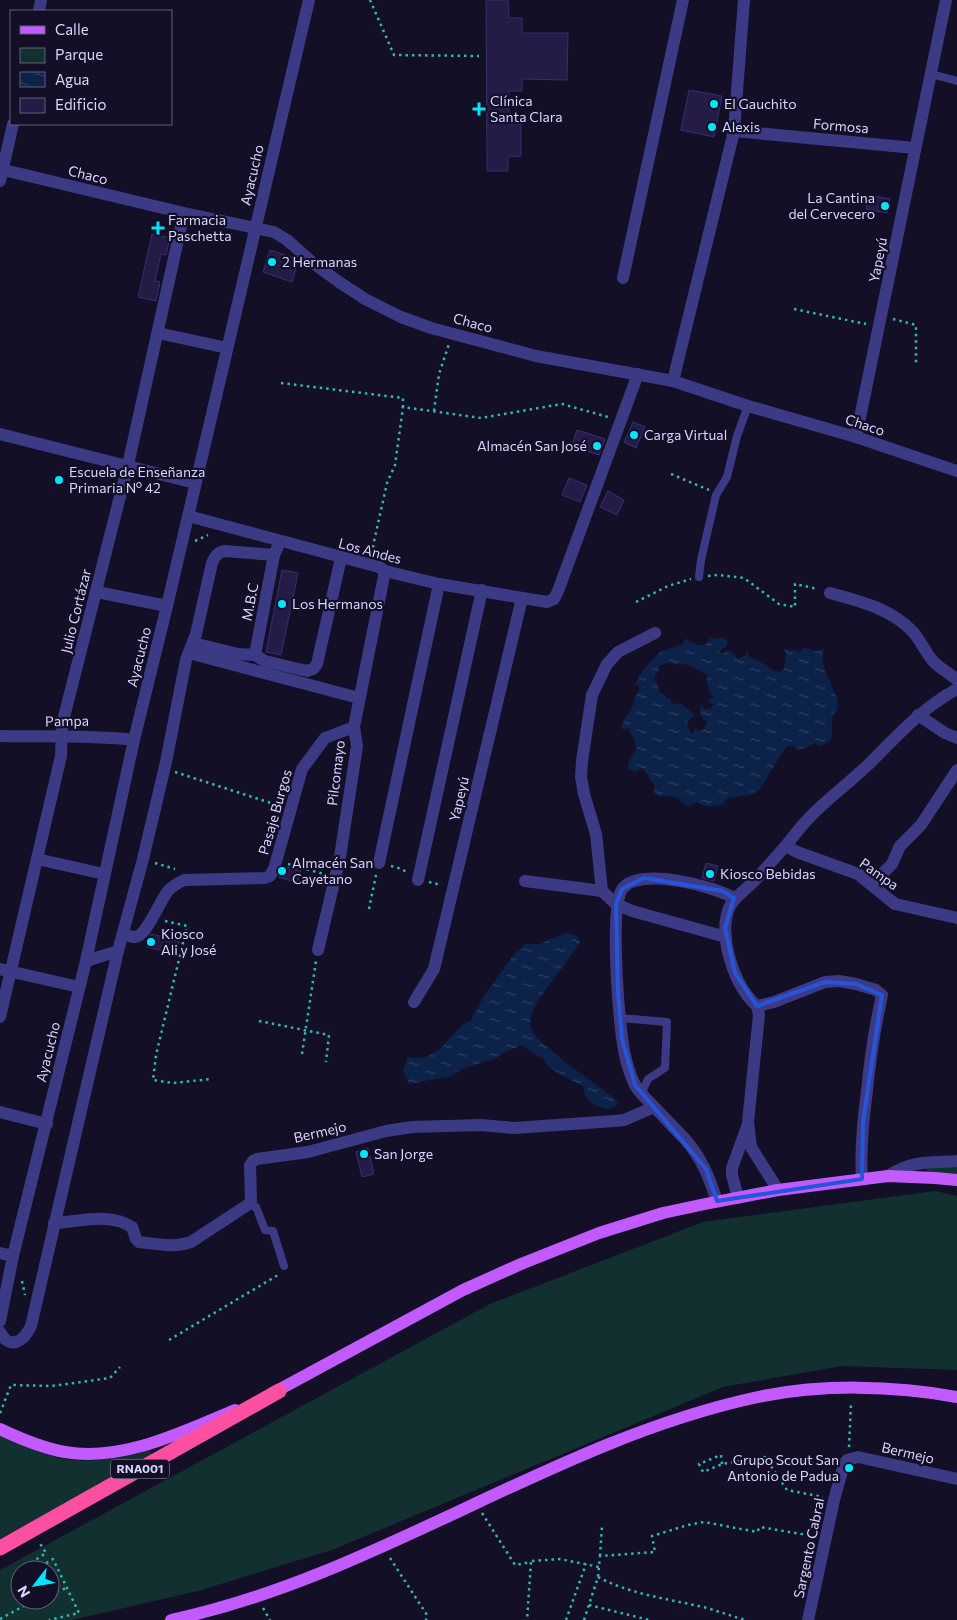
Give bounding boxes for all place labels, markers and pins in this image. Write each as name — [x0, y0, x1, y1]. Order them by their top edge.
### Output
place label: Clínica Santa Clara — [490, 92, 563, 125]
place label: El Gauchito — [724, 95, 797, 112]
marker: El Gauchito — [708, 98, 720, 110]
marker: Clínica Santa Clara — [472, 102, 486, 116]
place label: Alexis — [722, 118, 760, 135]
marker: Alexis — [706, 121, 718, 133]
place label: La Cantina del Cervecero — [788, 189, 875, 222]
marker: La Cantina del Cervecero — [879, 200, 891, 212]
place label: Farmacia Paschetta — [168, 211, 232, 244]
marker: Farmacia Paschetta — [152, 222, 164, 234]
place label: 2 Hermanas — [282, 253, 357, 270]
marker: 2 Hermanas — [266, 256, 278, 268]
place label: Carga Virtual — [644, 426, 727, 443]
marker: Carga Virtual — [628, 429, 640, 441]
place label: Almacén San José — [477, 437, 587, 454]
marker: Almacén San José — [591, 440, 603, 452]
place label: Escuela de Enseñanza Primaria Nº 42 — [69, 463, 205, 496]
marker: Escuela de Enseñanza Primaria Nº 42 — [53, 474, 65, 486]
place label: Los Hermanos — [292, 595, 383, 612]
marker: Los Hermanos — [276, 598, 288, 610]
place label: Almacén San Cayetano — [292, 854, 373, 887]
marker: Almacén San Cayetano — [276, 865, 288, 877]
place label: Kiosco Bebidas — [720, 865, 816, 882]
marker: Kiosco Bebidas — [704, 868, 716, 880]
place label: Kiosco Ali y José — [161, 925, 216, 958]
marker: Kiosco Ali y José — [145, 936, 157, 948]
place label: San Jorge — [374, 1145, 433, 1162]
marker: San Jorge — [358, 1148, 370, 1160]
place label: Grupo Scout San Antonio de Padua — [727, 1451, 839, 1484]
marker: Grupo Scout San Antonio de Padua — [843, 1462, 855, 1474]

